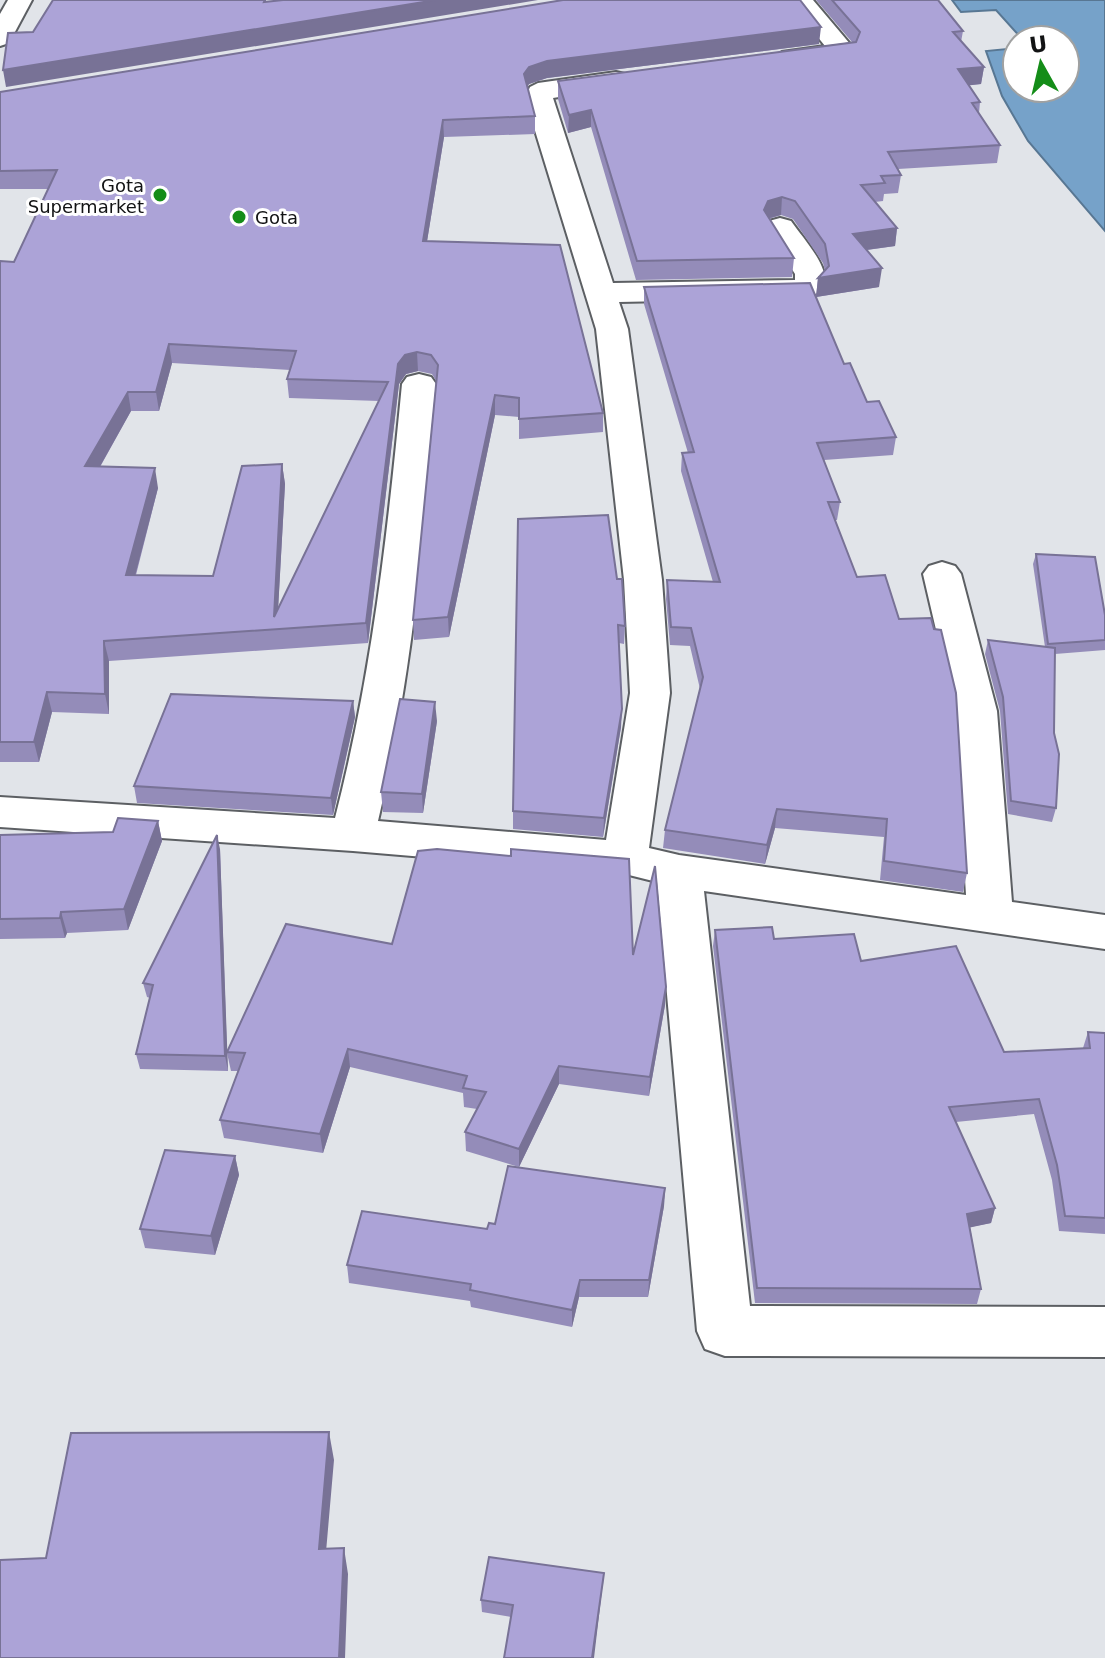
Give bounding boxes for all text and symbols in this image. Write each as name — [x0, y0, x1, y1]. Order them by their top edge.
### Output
north arrow — [1001, 24, 1081, 104]
text: U — [1028, 31, 1049, 58]
place label: Gota Supermarket — [28, 175, 144, 217]
marker: Gota Supermarket — [151, 186, 169, 204]
place label: Gota — [255, 207, 298, 228]
marker: Gota — [230, 208, 248, 226]

